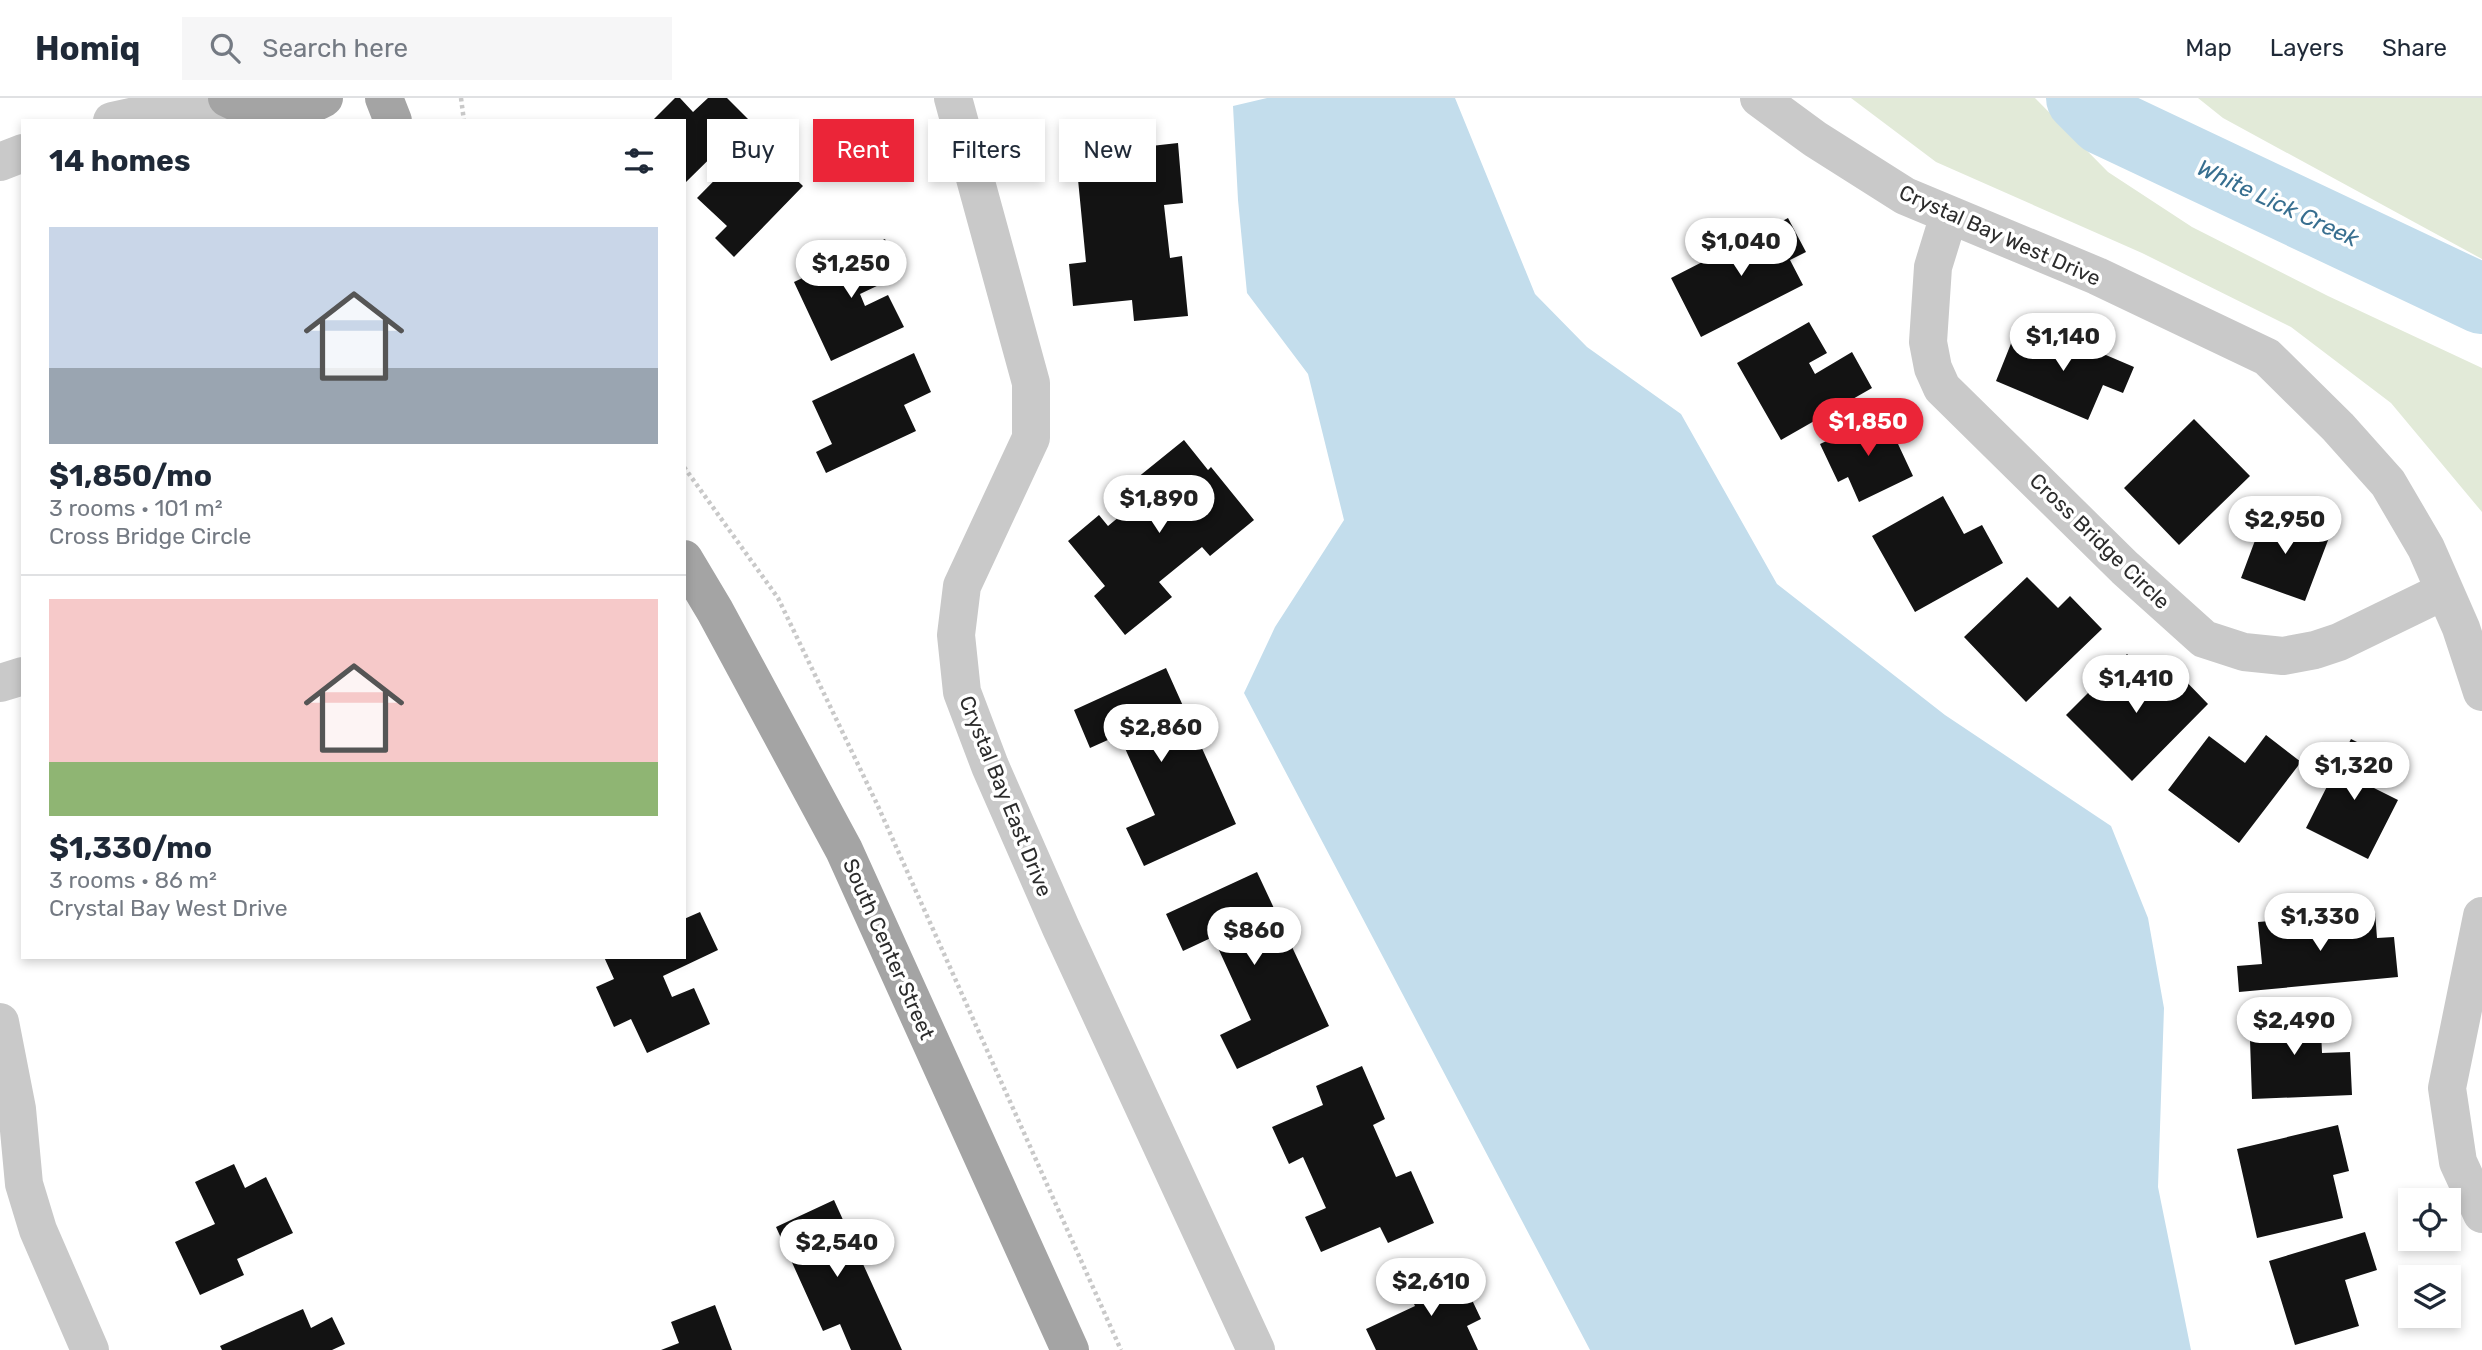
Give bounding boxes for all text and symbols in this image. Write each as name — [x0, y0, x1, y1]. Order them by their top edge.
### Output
search box — [182, 17, 672, 80]
text: Homiq — [35, 29, 140, 68]
icon: search — [206, 29, 244, 67]
text: Search here — [262, 33, 408, 64]
text: Map — [2185, 34, 2232, 62]
text: Layers — [2270, 34, 2344, 62]
text: Share — [2382, 34, 2447, 62]
chip: Buy — [707, 119, 799, 182]
chip: Rent — [813, 119, 914, 182]
chip: Filters — [928, 119, 1045, 182]
chip: New — [1059, 119, 1156, 182]
icon: filters — [620, 142, 658, 180]
text: 14 homes — [49, 143, 191, 179]
water label: White Lick Creek — [2193, 153, 2364, 253]
street label: Crystal Bay West Drive — [1895, 179, 2105, 291]
pin: $1,040 — [1684, 218, 1798, 278]
text: $1,040 — [1701, 227, 1781, 255]
pin: $1,250 — [794, 240, 908, 300]
text: $1,250 — [812, 249, 890, 277]
icon: home — [291, 273, 417, 399]
pin: $1,140 — [2006, 314, 2120, 373]
text: $1,140 — [2026, 322, 2100, 350]
pin: $1,850 — [1811, 398, 1925, 458]
text: $1,850 — [1828, 407, 1908, 435]
text: $1,850/mo — [49, 458, 212, 494]
street label: Cross Bridge Circle — [2025, 468, 2175, 614]
pin: $1,890 — [1102, 476, 1216, 535]
text: $1,890 — [1119, 484, 1199, 512]
text: 3 rooms · 101 m² — [49, 494, 223, 522]
pin: $2,950 — [2228, 496, 2342, 556]
text: $2,950 — [2244, 505, 2326, 533]
text: Cross Bridge Circle — [49, 522, 251, 550]
icon: home — [291, 645, 417, 771]
pin: $1,410 — [2079, 656, 2193, 715]
text: $1,410 — [2098, 664, 2174, 692]
street label: Crystal Bay East Drive — [954, 692, 1058, 900]
pin: $2,860 — [1104, 704, 1218, 764]
text: $2,860 — [1120, 713, 1202, 741]
pin: $1,320 — [2297, 742, 2411, 802]
text: $1,320 — [2315, 751, 2393, 779]
text: $1,330/mo — [49, 830, 212, 866]
street label: South Center Street — [838, 855, 940, 1043]
text: 3 rooms · 86 m² — [49, 866, 217, 894]
text: Crystal Bay West Drive — [49, 894, 288, 922]
pin: $1,330 — [2263, 894, 2377, 953]
text: $1,330 — [2280, 902, 2360, 930]
pin: $860 — [1213, 908, 1295, 967]
text: $860 — [1223, 916, 1285, 944]
pin: $2,490 — [2237, 998, 2351, 1057]
text: $2,490 — [2253, 1006, 2335, 1034]
map controls — [2398, 1188, 2461, 1328]
button: locate — [2398, 1188, 2461, 1251]
pin: $2,540 — [780, 1220, 894, 1279]
text: $2,540 — [796, 1228, 878, 1256]
pin: $2,610 — [1374, 1258, 1488, 1318]
button: layers — [2398, 1265, 2461, 1328]
text: $2,610 — [1392, 1267, 1470, 1295]

